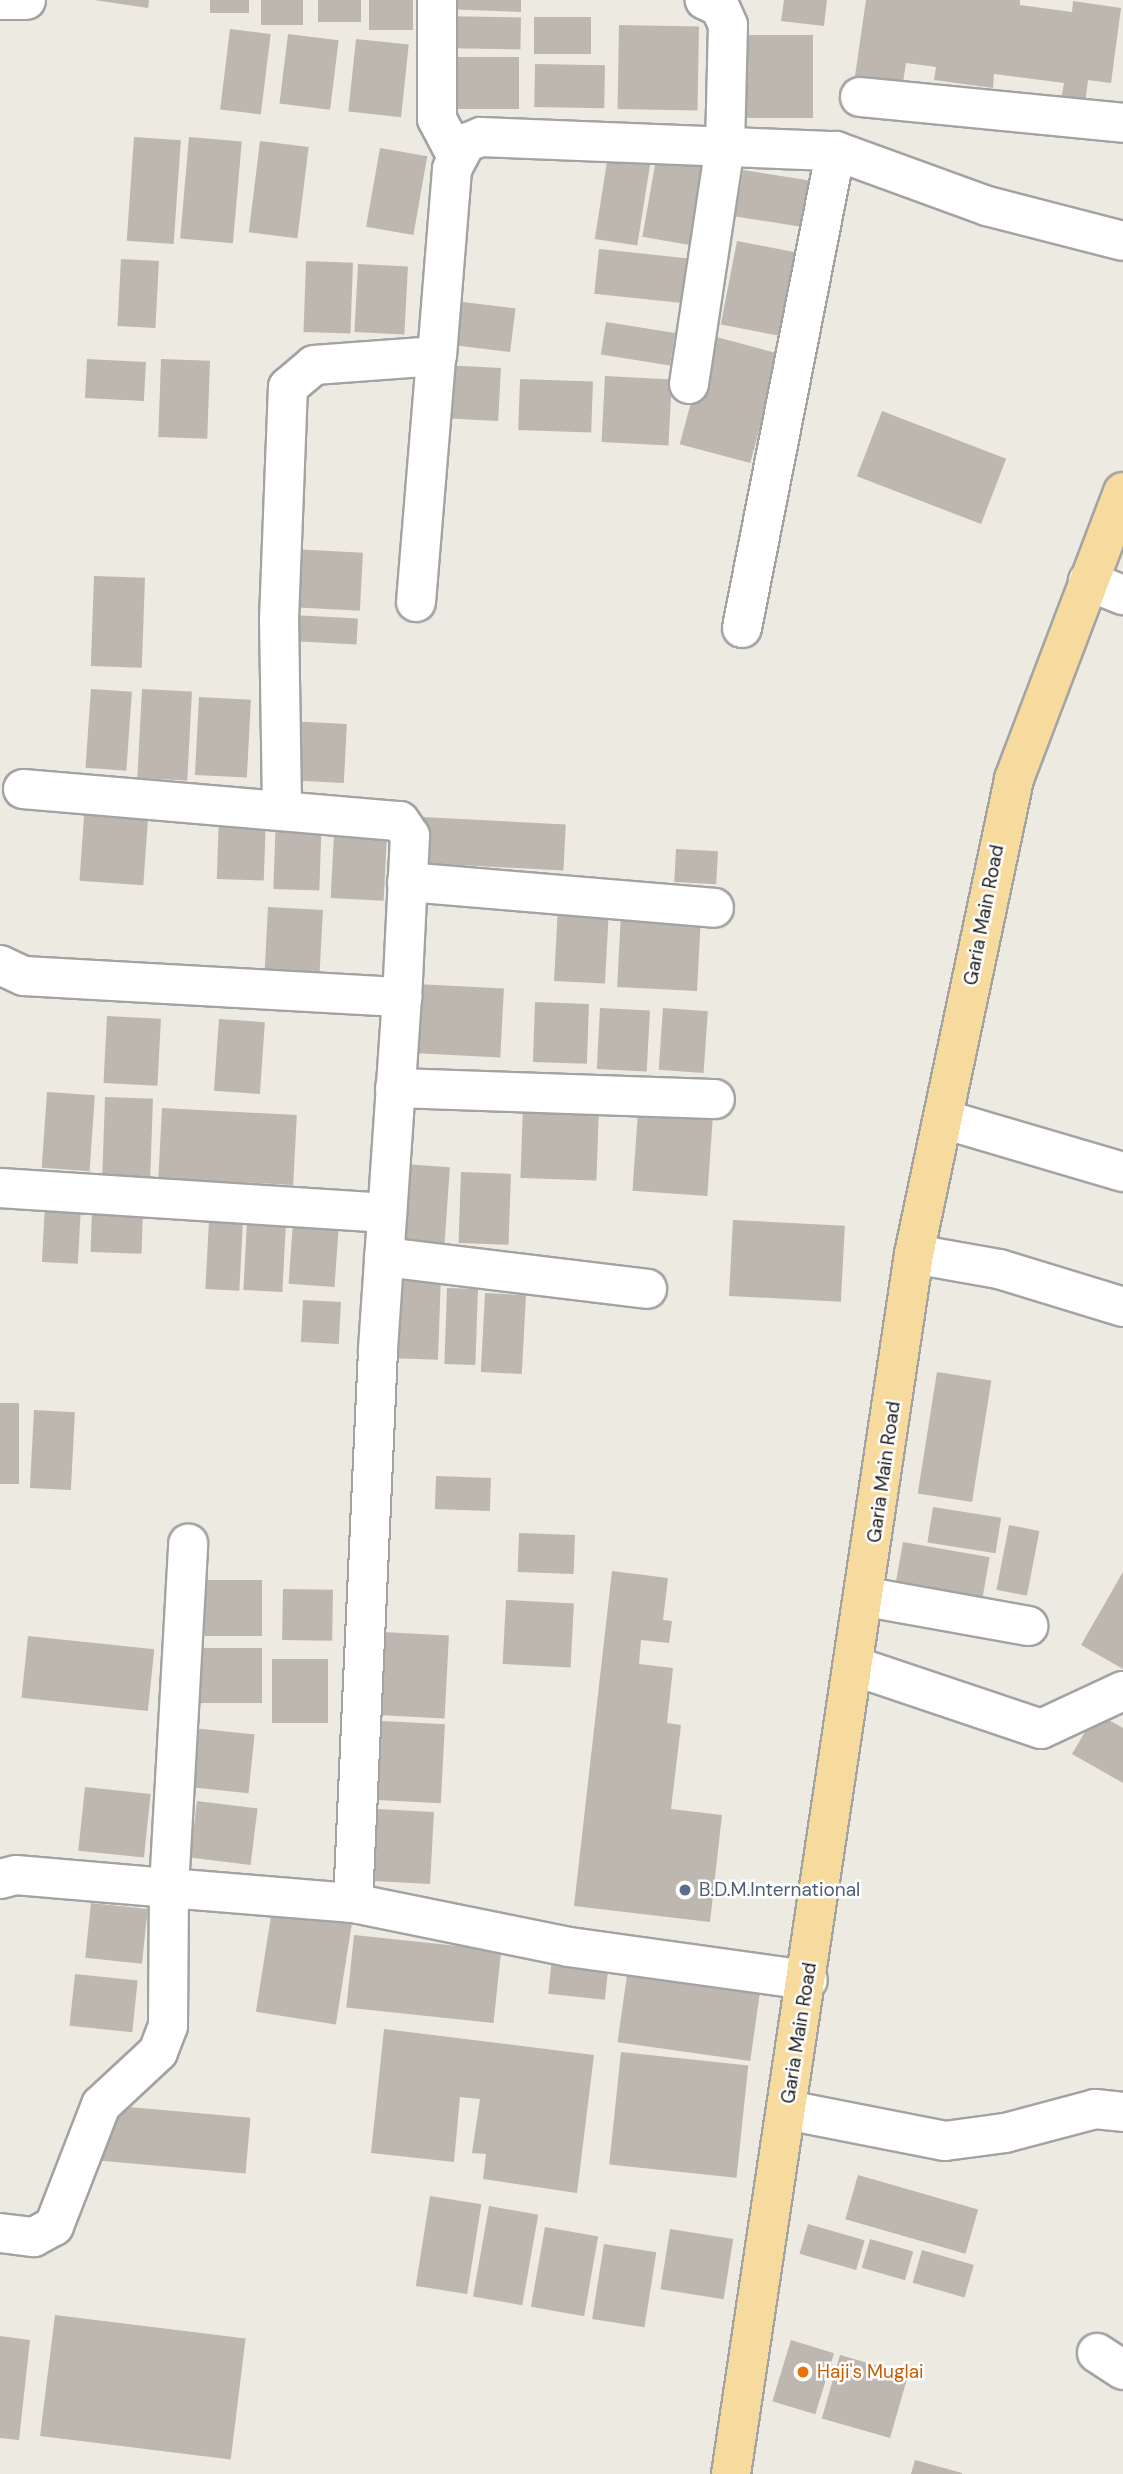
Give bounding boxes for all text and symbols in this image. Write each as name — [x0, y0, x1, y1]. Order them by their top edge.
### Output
street label: Garia Main Road — [959, 843, 1009, 987]
street label: Garia Main Road — [863, 1400, 905, 1544]
place label: B.D.M.International — [699, 1879, 860, 1901]
marker: B.D.M.International — [677, 1882, 693, 1898]
street label: Garia Main Road — [777, 1961, 821, 2105]
place label: Haji's Muglai — [817, 2361, 924, 2383]
marker: Haji's Muglai — [795, 2364, 811, 2380]

